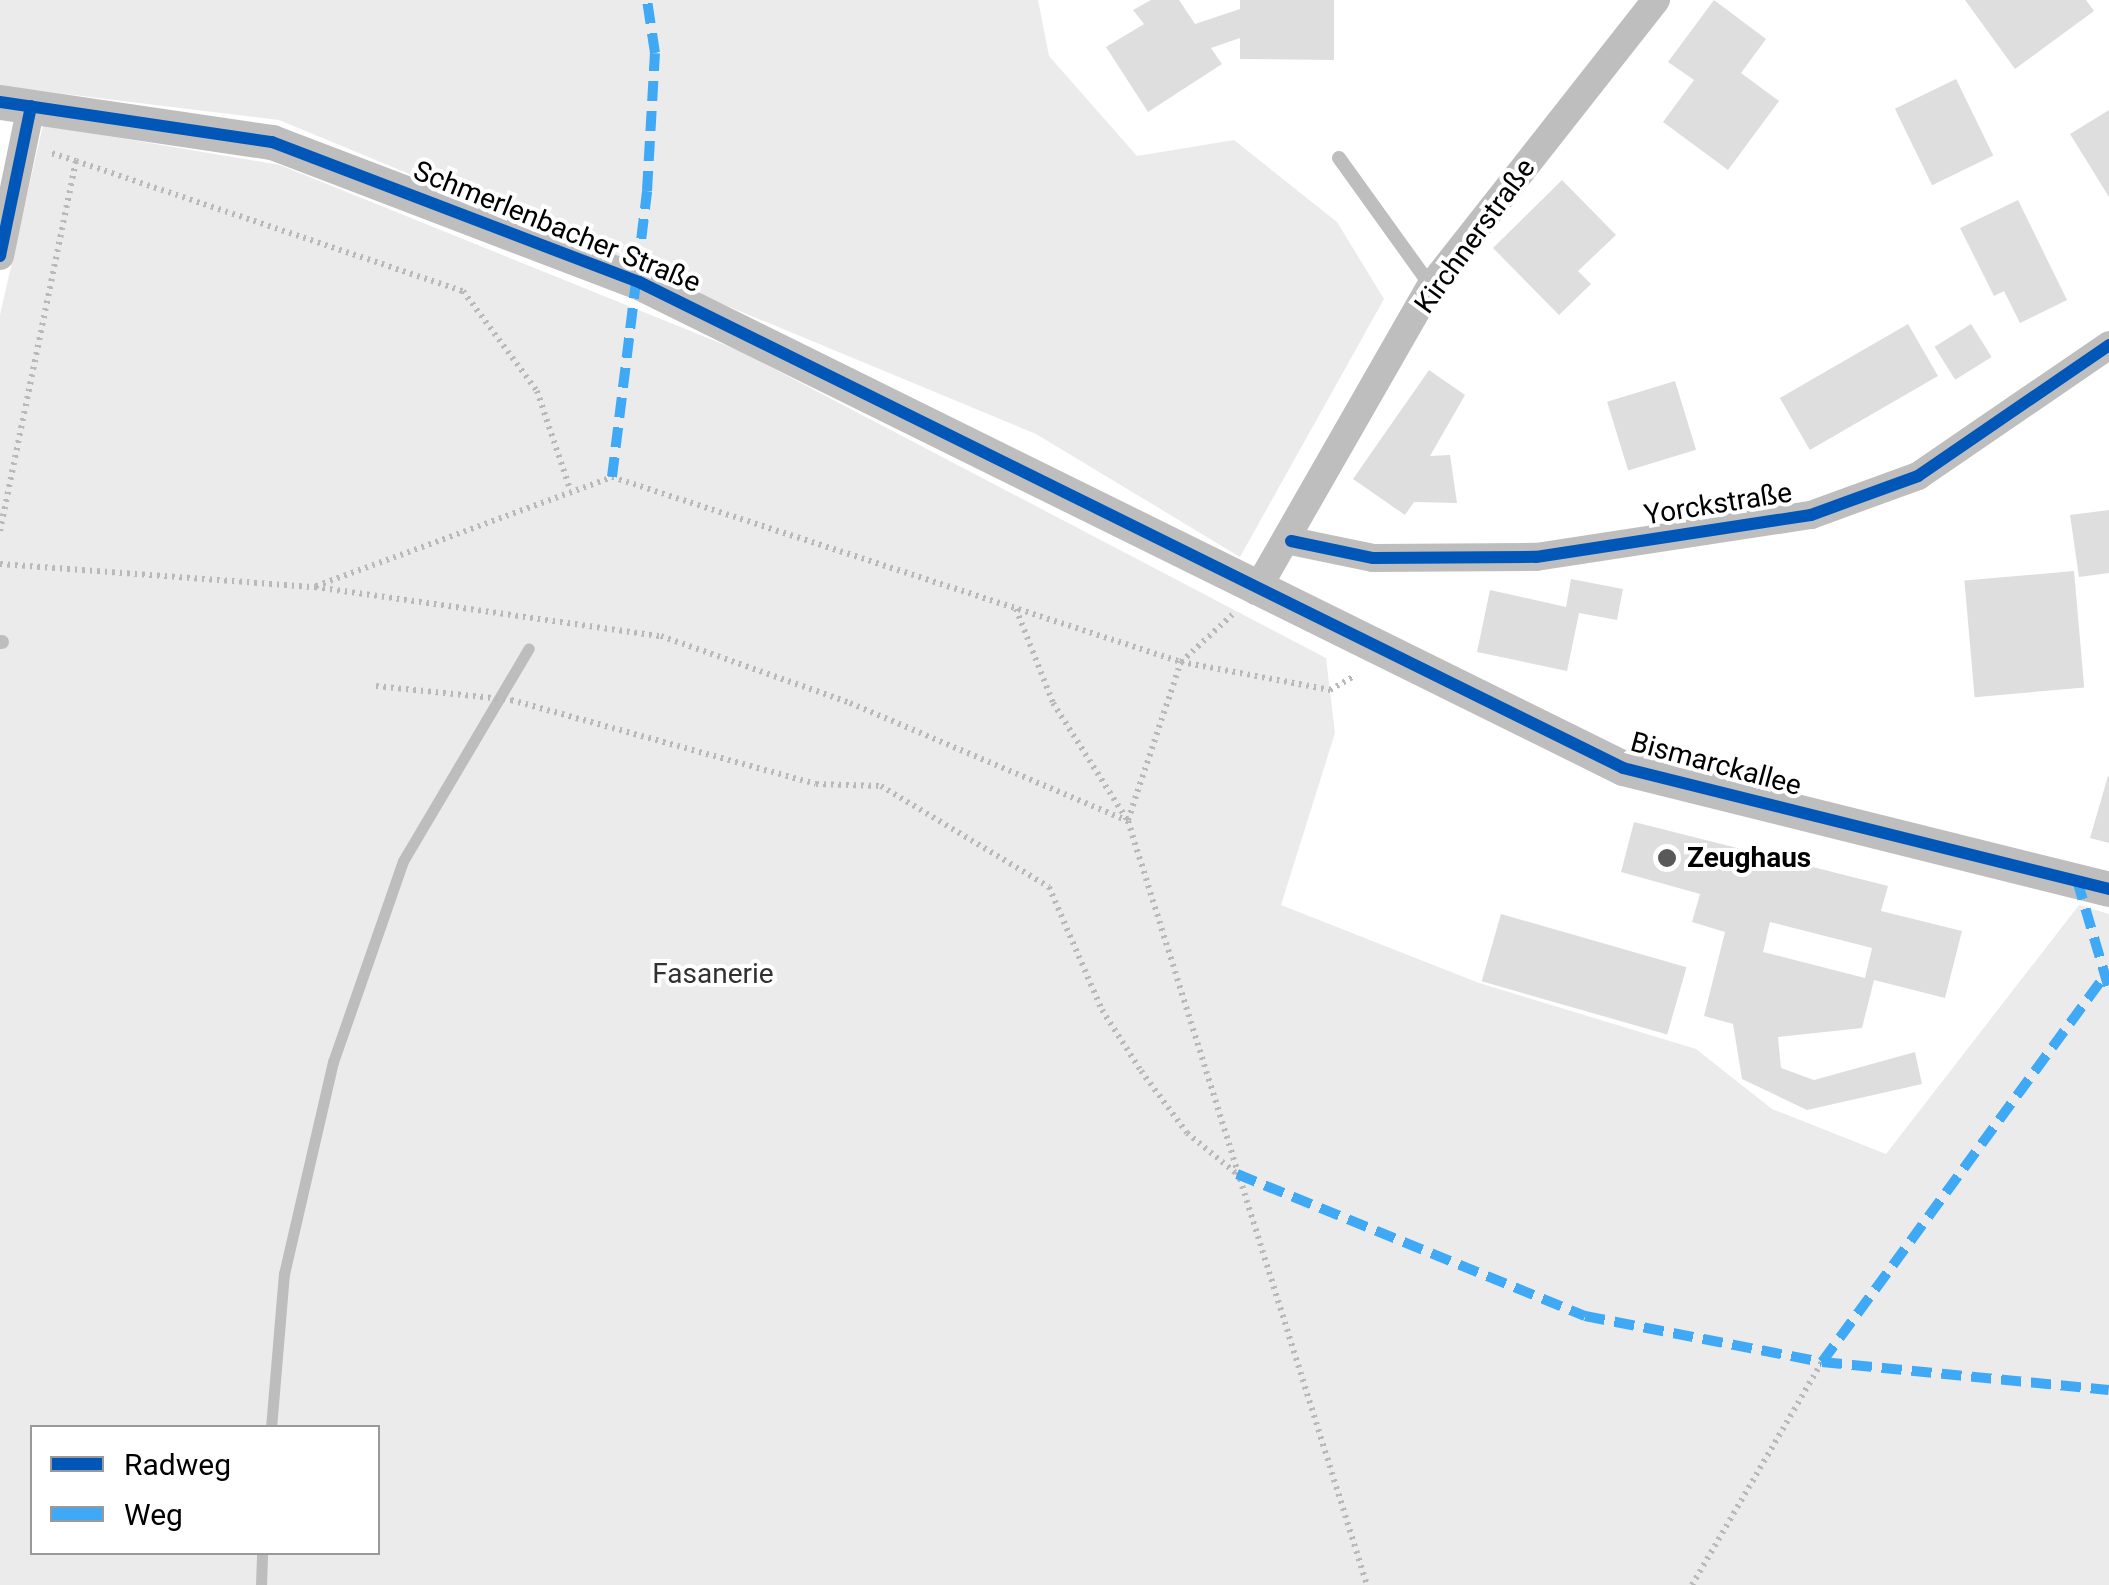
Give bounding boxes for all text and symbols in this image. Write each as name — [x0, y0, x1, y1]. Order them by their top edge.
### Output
street label: Kirchnerstraße — [1408, 152, 1542, 320]
street label: Schmerlenbacher Straße — [409, 154, 705, 300]
street label: Yorckstraße — [1642, 476, 1794, 532]
street label: Bismarckallee — [1627, 725, 1805, 803]
place label: Zeughaus — [1687, 841, 1811, 875]
marker: Zeughaus — [1656, 847, 1678, 869]
park label: Fasanerie — [652, 957, 774, 991]
legend — [30, 1425, 380, 1555]
text: Radweg — [124, 1447, 231, 1482]
text: Weg — [124, 1497, 183, 1532]

